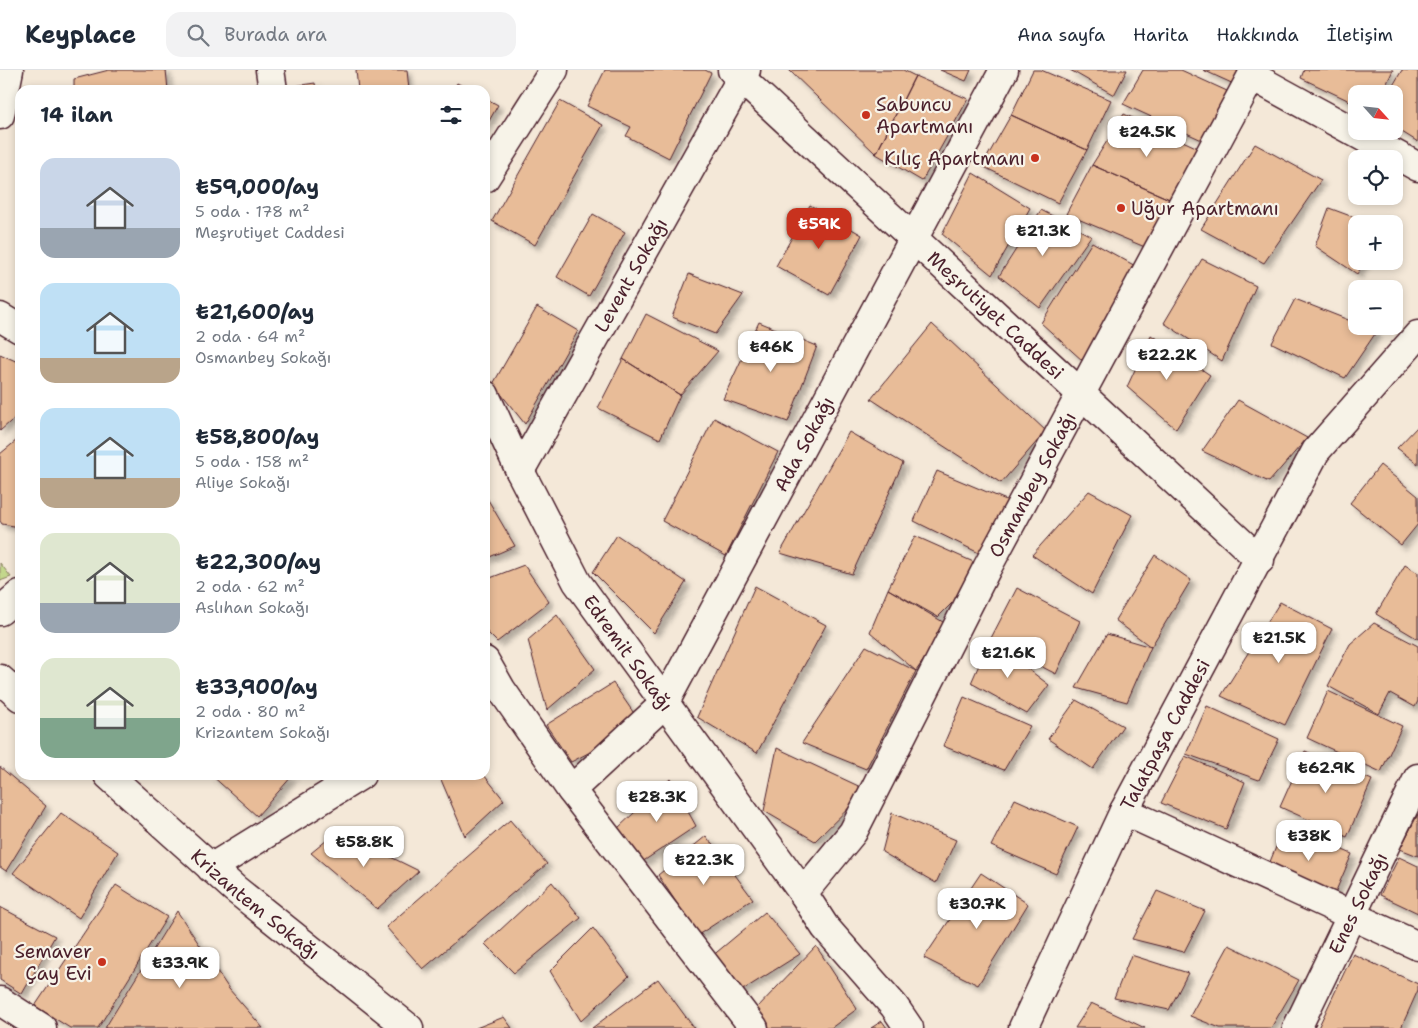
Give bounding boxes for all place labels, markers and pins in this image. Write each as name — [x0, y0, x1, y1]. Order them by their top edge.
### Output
place label: Sabuncu Apartmanı — [876, 92, 973, 139]
marker: Sabuncu Apartmanı — [860, 109, 872, 121]
pin: ₺24.5K — [1106, 116, 1188, 158]
place label: Kılıç Apartmanı — [884, 146, 1025, 171]
marker: Kılıç Apartmanı — [1029, 152, 1041, 164]
place label: Uğur Apartmanı — [1131, 196, 1279, 221]
marker: Uğur Apartmanı — [1115, 202, 1127, 214]
pin: ₺59K — [789, 208, 849, 250]
pin: ₺21.3K — [1002, 214, 1084, 257]
pin: ₺46K — [741, 330, 801, 373]
pin: ₺22.2K — [1126, 338, 1208, 381]
pin: ₺21.5K — [1238, 622, 1320, 664]
pin: ₺21.6K — [967, 636, 1049, 679]
pin: ₺62.9K — [1285, 752, 1367, 794]
pin: ₺28.3K — [616, 780, 698, 823]
pin: ₺38K — [1279, 820, 1339, 862]
pin: ₺58.8K — [323, 826, 405, 868]
pin: ₺22.3K — [663, 844, 745, 886]
pin: ₺30.7K — [936, 888, 1018, 930]
place label: Semaver Çay Evi — [14, 939, 92, 986]
pin: ₺33.9K — [139, 946, 221, 989]
marker: Semaver Çay Evi — [96, 956, 108, 968]

